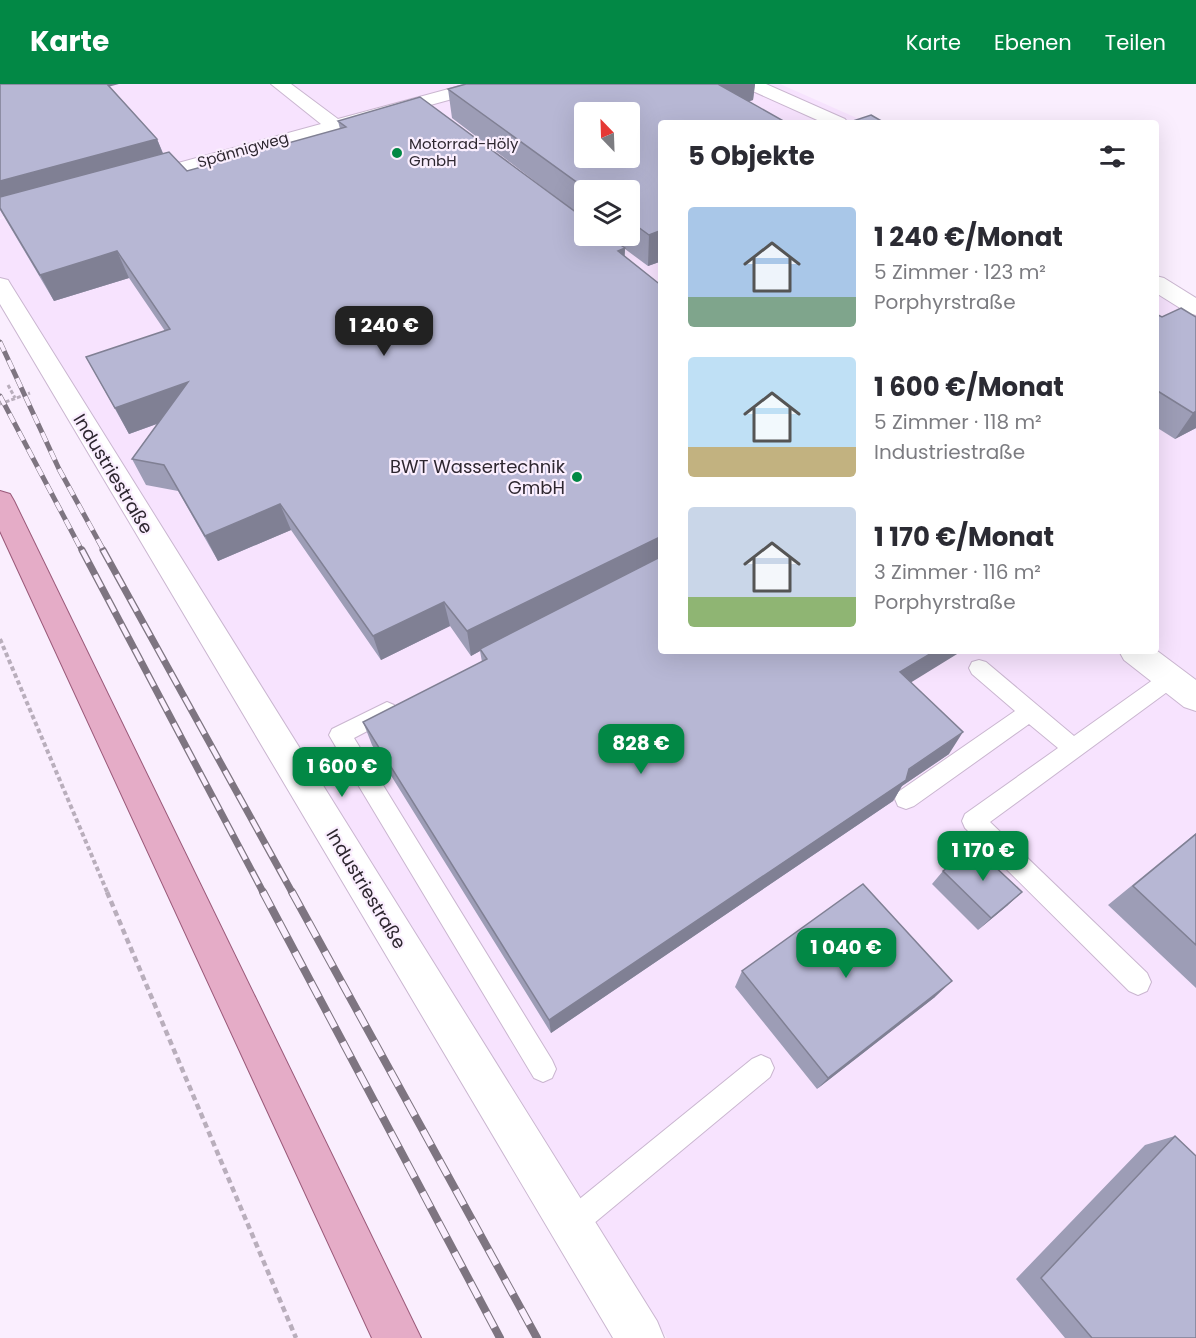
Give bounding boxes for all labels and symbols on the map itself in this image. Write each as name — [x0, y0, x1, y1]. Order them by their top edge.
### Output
north arrow — [574, 102, 640, 168]
street label: Spännigweg — [195, 126, 291, 173]
place label: Motorrad-Höly GmbH — [409, 133, 519, 171]
marker: Motorrad-Höly GmbH — [390, 146, 404, 160]
pin: 1 240 € — [329, 306, 439, 357]
street label: Industriestraße — [68, 409, 159, 539]
place label: BWT Wassertechnik GmbH — [390, 454, 566, 500]
marker: BWT Wassertechnik GmbH — [570, 470, 584, 484]
pin: 828 € — [599, 724, 683, 775]
pin: 1 600 € — [287, 747, 397, 798]
street label: Industriestraße — [321, 824, 412, 954]
pin: 1 170 € — [928, 831, 1038, 882]
pin: 1 040 € — [791, 928, 901, 979]

